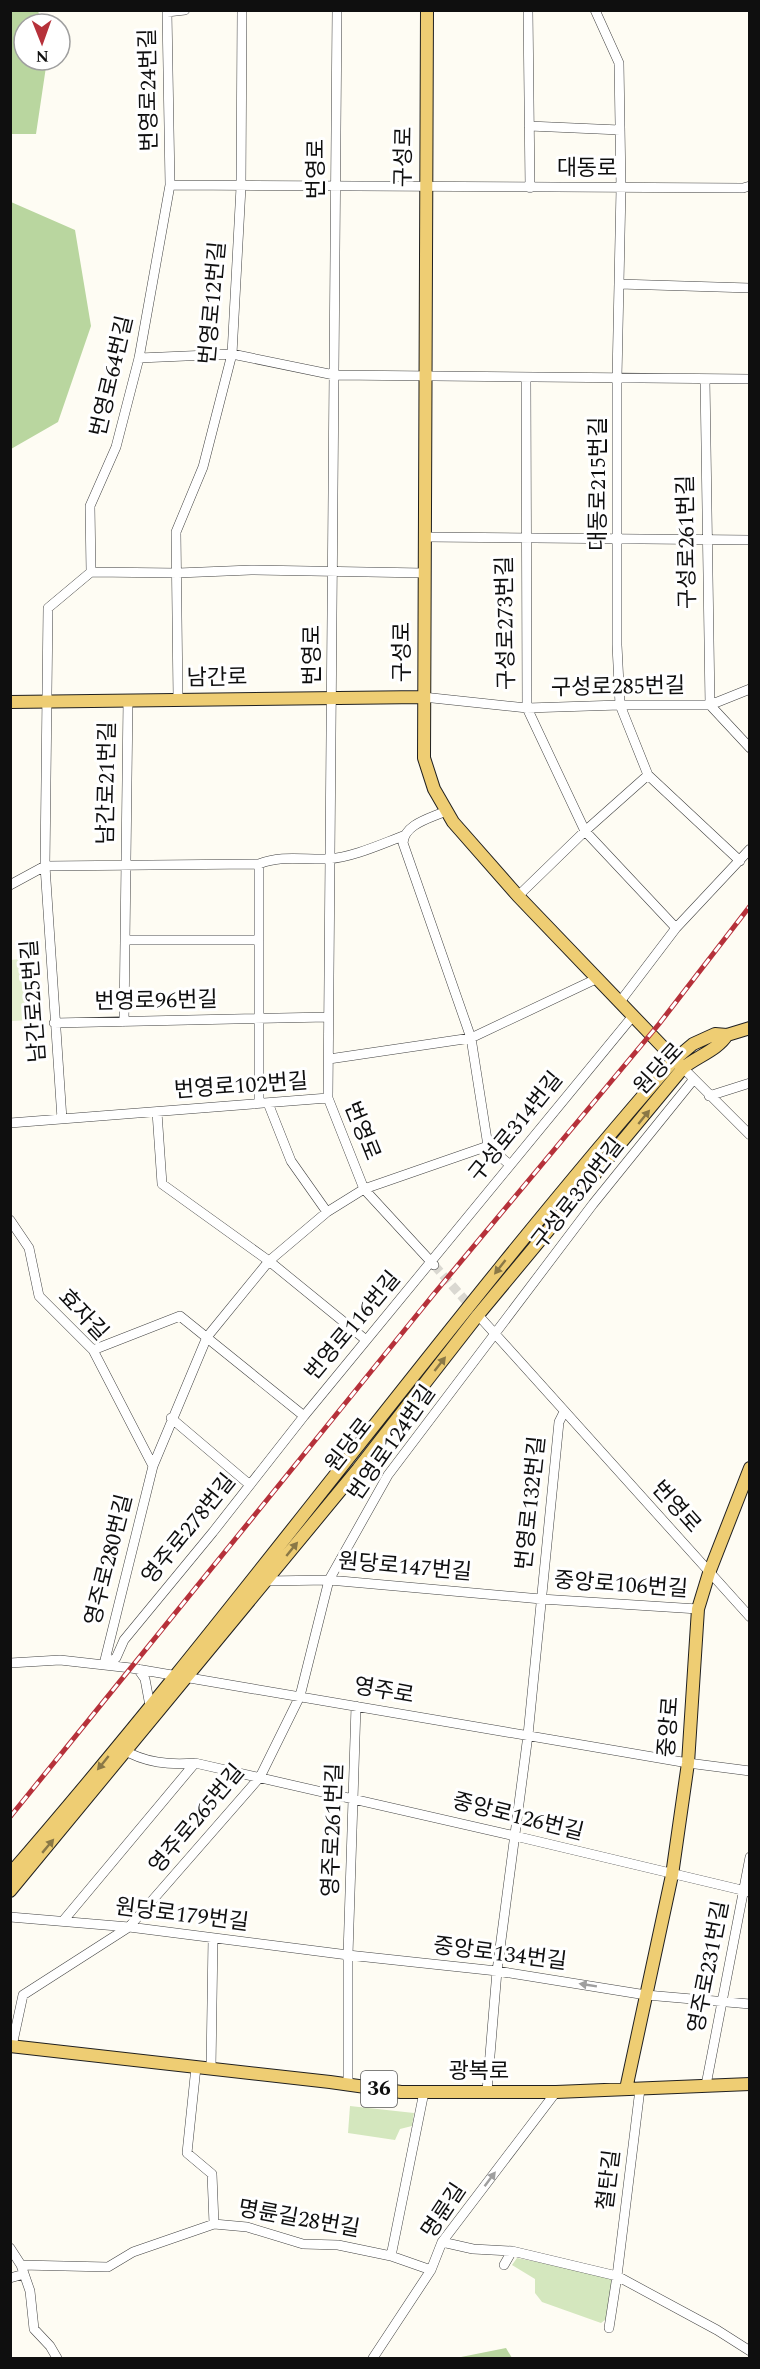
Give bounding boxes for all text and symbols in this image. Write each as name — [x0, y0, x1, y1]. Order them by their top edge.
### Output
north arrow — [12, 12, 72, 72]
street label: 번영로24번길 — [131, 28, 167, 152]
text: N — [36, 44, 49, 68]
street label: 구성로 — [387, 126, 421, 188]
street label: 번영로 — [300, 139, 333, 199]
street label: 대동로 — [557, 152, 617, 185]
street label: 번영로12번길 — [191, 240, 235, 366]
street label: 번영로64번길 — [82, 312, 142, 440]
street label: 대동로215번길 — [582, 417, 615, 551]
street label: 구성로261번길 — [669, 475, 705, 609]
street label: 구성로273번길 — [488, 556, 524, 690]
street label: 구성로 — [386, 622, 419, 682]
street label: 번영로 — [296, 625, 329, 685]
street label: 남간로 — [186, 661, 248, 695]
street label: 구성로285번길 — [551, 669, 685, 705]
street label: 남간로21번길 — [89, 721, 125, 845]
street label: 남간로25번길 — [13, 938, 55, 1064]
street label: 번영로96번길 — [94, 983, 218, 1019]
street label: 원당로 — [626, 1036, 692, 1102]
street label: 구성로314번길 — [461, 1064, 571, 1190]
street label: 번영로102번길 — [173, 1065, 309, 1107]
street label: 번영로 — [335, 1097, 389, 1165]
one-way arrow — [637, 1109, 650, 1124]
street label: 구성로320번길 — [524, 1131, 632, 1257]
one-way arrow — [494, 1259, 507, 1275]
street label: 번영로116번길 — [297, 1264, 409, 1388]
street label: 효자길 — [50, 1282, 116, 1348]
one-way arrow — [433, 1356, 446, 1372]
street label: 번영로124번길 — [340, 1379, 444, 1507]
street label: 원당로 — [317, 1411, 381, 1479]
street label: 번영로132번길 — [508, 1435, 554, 1571]
street label: 영주로278번길 — [134, 1466, 244, 1592]
street label: 번영로 — [643, 1473, 709, 1541]
street label: 영주로280번길 — [77, 1491, 141, 1629]
one-way arrow — [285, 1542, 298, 1557]
street label: 원당로147번길 — [337, 1545, 473, 1589]
street label: 중앙로106번길 — [553, 1564, 689, 1606]
street label: 영주로 — [351, 1669, 417, 1713]
street label: 중앙로 — [650, 1696, 688, 1758]
one-way arrow — [97, 1756, 110, 1771]
street label: 영주로265번길 — [141, 1757, 253, 1881]
street label: 영주로261번길 — [314, 1762, 352, 1898]
street label: 중앙로126번길 — [449, 1785, 587, 1849]
one-way arrow — [42, 1838, 55, 1854]
street label: 원당로179번길 — [113, 1890, 251, 1940]
street label: 영주로231번길 — [680, 1898, 738, 2036]
street label: 중앙로134번길 — [431, 1929, 569, 1979]
one-way arrow — [578, 1981, 597, 1990]
street label: 광복로 — [449, 2055, 509, 2088]
road number: 36 — [361, 2071, 397, 2107]
street label: 철탄길 — [589, 2148, 629, 2212]
one-way arrow — [484, 2171, 496, 2186]
street label: 명륜길 — [413, 2177, 475, 2245]
street label: 명륜길28번길 — [235, 2192, 363, 2246]

